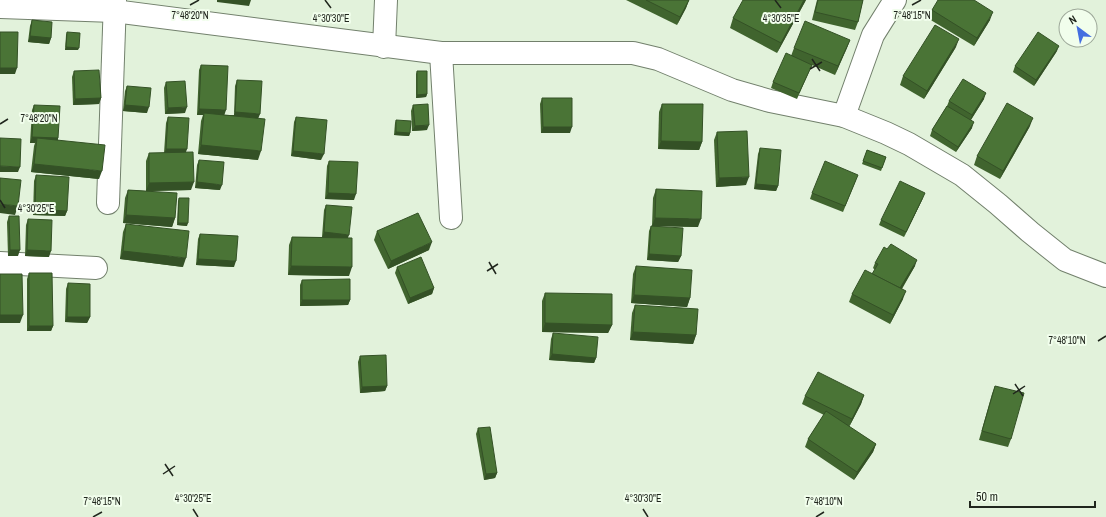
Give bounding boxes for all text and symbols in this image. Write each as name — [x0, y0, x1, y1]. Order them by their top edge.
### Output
north arrow — [1058, 8, 1098, 48]
text: 7°48'20"N — [171, 9, 209, 22]
text: 7°48'15"N — [893, 9, 931, 22]
text: 4°30'30"E — [313, 12, 349, 25]
text: 4°30'35"E — [763, 12, 799, 25]
text: N — [1066, 12, 1079, 27]
text: 7°48'20"N — [20, 112, 58, 125]
text: 4°30'25"E — [18, 202, 54, 215]
text: 7°48'10"N — [1048, 334, 1086, 347]
scale bar — [970, 483, 1095, 509]
text: 50 m — [976, 489, 998, 505]
text: 4°30'25"E — [175, 492, 211, 505]
text: 4°30'30"E — [625, 492, 661, 505]
text: 7°48'15"N — [83, 495, 121, 508]
text: 7°48'10"N — [805, 495, 843, 508]

